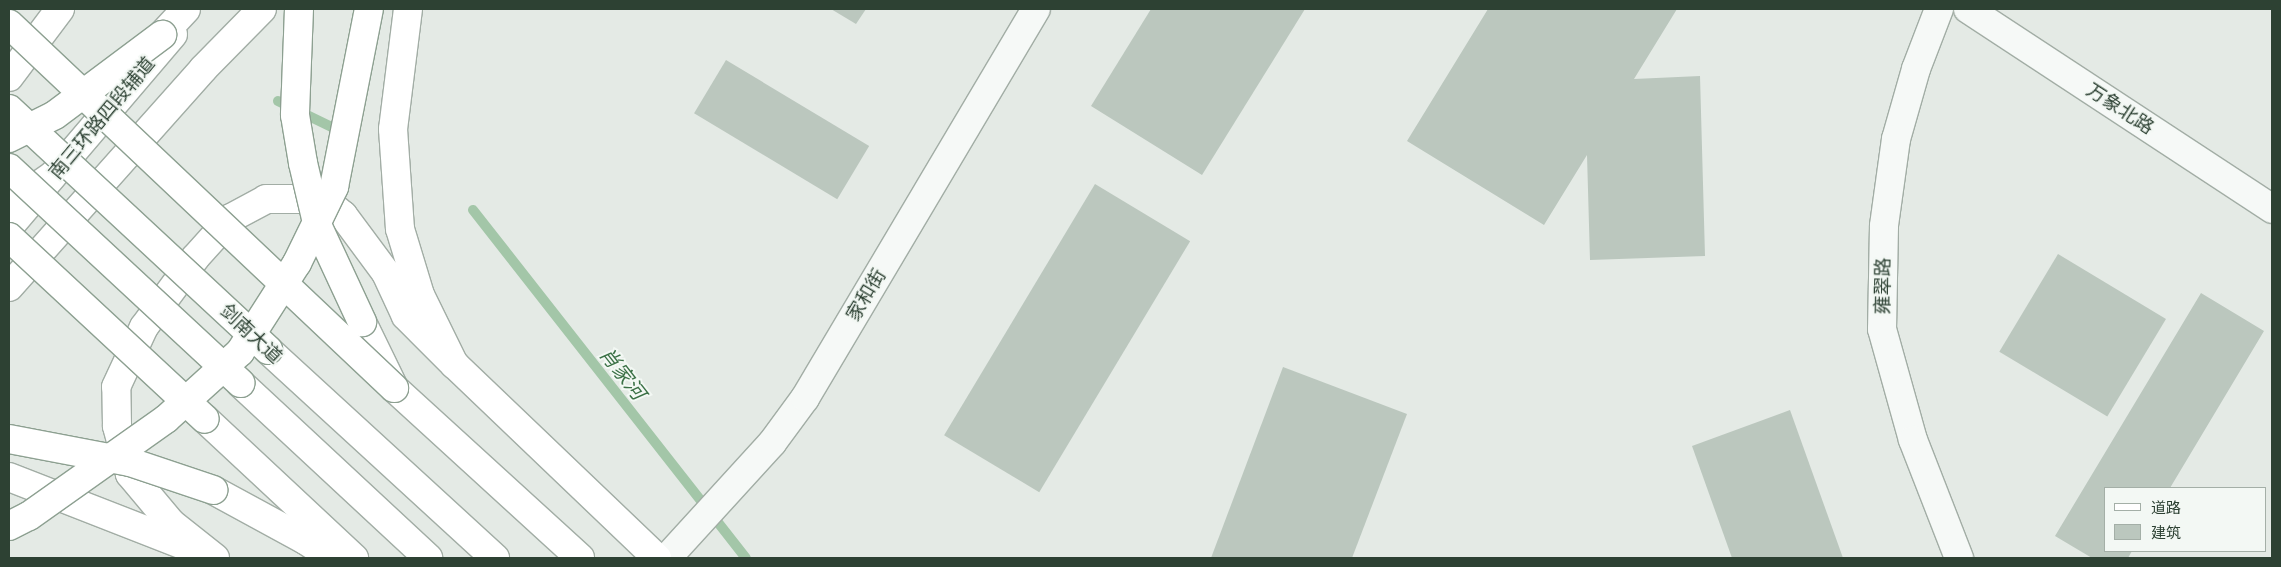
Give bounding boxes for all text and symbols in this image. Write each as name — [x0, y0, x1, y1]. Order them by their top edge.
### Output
street label: 南三环路四段辅道 — [44, 52, 160, 184]
street label: 万象北路 — [2082, 79, 2158, 139]
street label: 雍翠路 — [1871, 257, 1895, 315]
street label: 家和街 — [842, 265, 890, 325]
street label: 剑南大道 — [215, 300, 287, 368]
water label: 肖家河 — [595, 342, 651, 404]
legend — [2104, 487, 2266, 552]
text: 道路 — [2151, 498, 2181, 517]
text: 建筑 — [2151, 523, 2181, 542]

